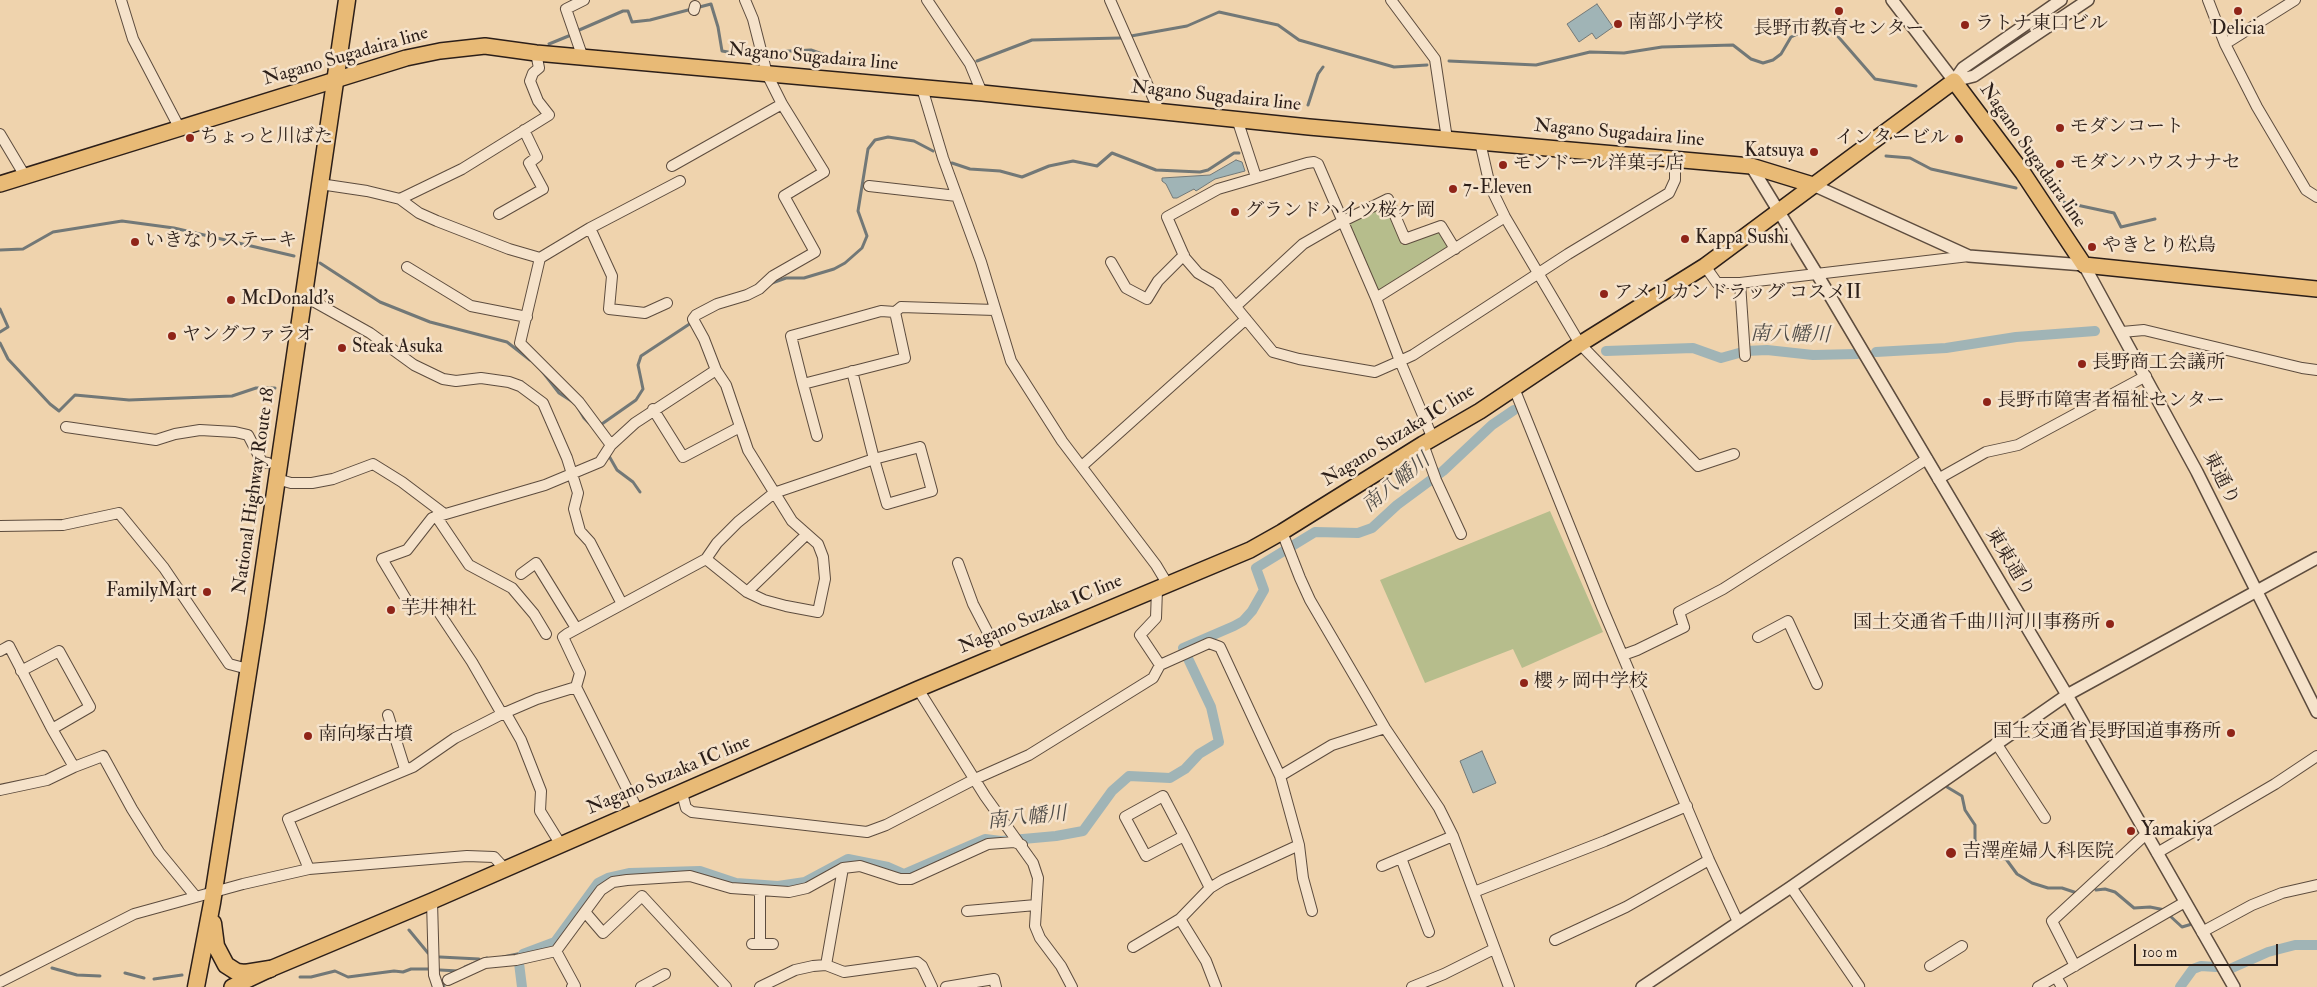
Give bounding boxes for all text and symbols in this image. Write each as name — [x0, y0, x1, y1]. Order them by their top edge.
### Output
marker: 長野市教育センター — [1833, 5, 1845, 17]
marker: Delicia — [2232, 5, 2244, 17]
place label: 南部小学校 — [1628, 13, 1723, 35]
place label: ラトナ東口ビル — [1975, 14, 2108, 36]
marker: 南部小学校 — [1612, 18, 1624, 30]
place label: 長野市教育センター — [1754, 19, 1924, 41]
marker: ラトナ東口ビル — [1959, 19, 1971, 31]
place label: Delicia — [2211, 19, 2265, 41]
street label: Nagano Sugadaira line — [261, 23, 431, 91]
street label: Nagano Sugadaira line — [727, 39, 899, 77]
street label: Nagano Sugadaira line — [1130, 77, 1302, 117]
street label: Nagano Sugadaira line — [1974, 80, 2090, 232]
street label: Nagano Sugadaira line — [1533, 115, 1705, 153]
place label: モダンコート — [2070, 117, 2184, 139]
marker: モダンコート — [2054, 122, 2066, 134]
place label: ちょっと川ばた — [200, 127, 333, 149]
place label: インタービル — [1835, 128, 1949, 150]
marker: ちょっと川ばた — [184, 132, 196, 144]
marker: インタービル — [1953, 133, 1965, 145]
place label: Katsuya — [1744, 141, 1804, 163]
marker: Katsuya — [1808, 146, 1820, 158]
place label: モダンハウスナナセ — [2070, 153, 2241, 175]
place label: モンドール洋菓子店 — [1513, 154, 1684, 176]
marker: モダンハウスナナセ — [2054, 158, 2066, 170]
marker: モンドール洋菓子店 — [1497, 159, 1509, 171]
place label: 7-Eleven — [1463, 178, 1532, 200]
marker: 7-Eleven — [1447, 183, 1459, 195]
place label: グランドハイツ桜ケ岡 — [1245, 201, 1435, 223]
marker: グランドハイツ桜ケ岡 — [1229, 206, 1241, 218]
place label: Kappa Sushi — [1695, 228, 1789, 250]
place label: いきなりステーキ — [145, 231, 297, 253]
marker: Kappa Sushi — [1679, 233, 1691, 245]
marker: いきなりステーキ — [129, 236, 141, 248]
place label: やきとり松鳥 — [2102, 236, 2216, 258]
marker: やきとり松鳥 — [2086, 241, 2098, 253]
place label: アメリカンドラッグ コスメII — [1614, 283, 1861, 305]
marker: アメリカンドラッグ コスメII — [1598, 288, 1610, 300]
place label: McDonald's — [241, 289, 334, 311]
marker: McDonald's — [225, 294, 237, 306]
water label: 南八幡川 — [1750, 323, 1830, 349]
place label: ヤングファラオ — [182, 325, 315, 347]
marker: ヤングファラオ — [166, 330, 178, 342]
place label: Steak Asuka — [352, 337, 443, 359]
marker: Steak Asuka — [336, 342, 348, 354]
place label: 長野商工会議所 — [2092, 353, 2225, 375]
marker: 長野商工会議所 — [2076, 358, 2088, 370]
street label: Nagano Suzaka IC line — [1319, 380, 1479, 492]
street label: National Highway Route 18 — [229, 386, 281, 596]
place label: 長野市障害者福祉センター — [1997, 391, 2225, 413]
marker: 長野市障害者福祉センター — [1981, 396, 1993, 408]
street label: 東通り — [2197, 448, 2243, 510]
water label: 南八幡川 — [1358, 450, 1436, 518]
street label: 東東通り — [1980, 525, 2038, 601]
street label: Nagano Suzaka IC line — [956, 570, 1126, 660]
place label: FamilyMart — [106, 581, 197, 603]
marker: FamilyMart — [201, 586, 213, 598]
place label: 芋井神社 — [401, 599, 477, 621]
marker: 芋井神社 — [385, 604, 397, 616]
place label: 国土交通省千曲川河川事務所 — [1853, 613, 2100, 635]
marker: 国土交通省千曲川河川事務所 — [2104, 618, 2116, 630]
place label: 櫻ヶ岡中学校 — [1534, 672, 1648, 694]
marker: 櫻ヶ岡中学校 — [1518, 677, 1530, 689]
place label: 国土交通省長野国道事務所 — [1993, 722, 2221, 744]
place label: 南向塚古墳 — [318, 725, 413, 747]
marker: 国土交通省長野国道事務所 — [2225, 727, 2237, 739]
marker: 南向塚古墳 — [302, 730, 314, 742]
street label: Nagano Suzaka IC line — [584, 731, 754, 821]
water label: 南八幡川 — [986, 803, 1068, 835]
place label: Yamakiya — [2141, 820, 2213, 842]
marker: Yamakiya — [2125, 825, 2137, 837]
place label: 吉澤産婦人科医院 — [1962, 842, 2114, 864]
marker: 吉澤産婦人科医院 — [1944, 846, 1958, 860]
scale bar — [2137, 934, 2281, 966]
text: 100 m — [2142, 943, 2177, 962]

